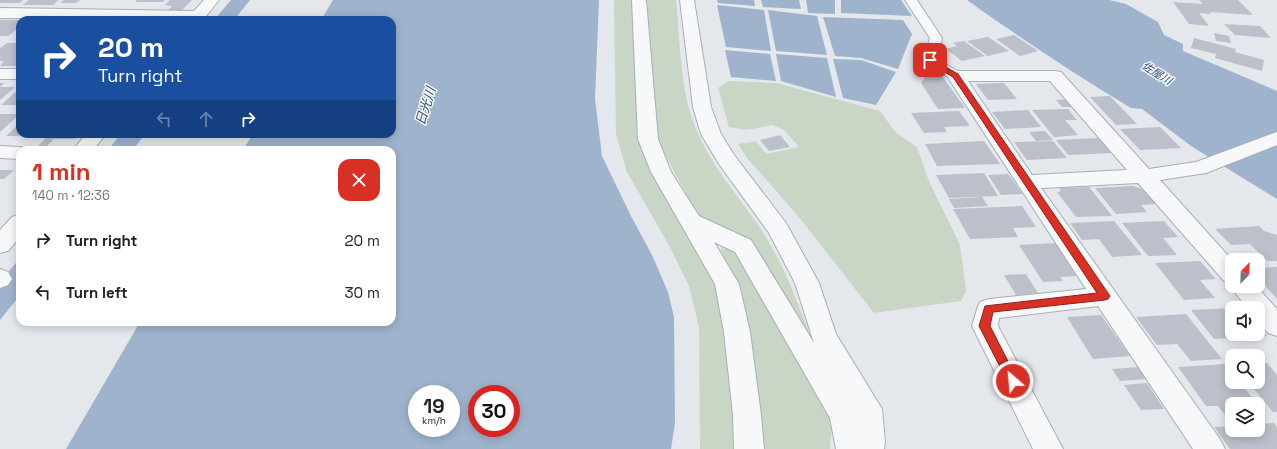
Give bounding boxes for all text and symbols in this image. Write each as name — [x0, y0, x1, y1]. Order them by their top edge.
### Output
text: 20 m — [98, 29, 164, 65]
icon: right — [32, 32, 84, 84]
pin — [913, 43, 947, 77]
icon: arrive — [919, 49, 941, 71]
water label: 佐屋川 — [1139, 58, 1176, 88]
text: Turn right — [98, 64, 182, 87]
water label: 日光川 — [412, 83, 440, 127]
icon: left — [153, 108, 175, 130]
icon: ahead — [195, 108, 217, 130]
icon: right — [237, 108, 259, 130]
text: 1 min — [32, 156, 91, 187]
button: close — [338, 159, 380, 201]
text: 140 m · 12:36 — [32, 187, 110, 204]
icon: right — [32, 229, 54, 251]
text: Turn right — [66, 231, 137, 250]
text: 20 m — [345, 231, 380, 250]
north arrow — [1225, 253, 1265, 293]
map controls — [1225, 253, 1265, 437]
icon: left — [32, 281, 54, 303]
text: Turn left — [66, 283, 128, 302]
text: 30 m — [345, 283, 380, 302]
button: sound — [1225, 301, 1265, 341]
button: search — [1225, 349, 1265, 389]
position arrow — [992, 360, 1034, 402]
speed limit sign: 30 — [468, 385, 520, 437]
text: 19 — [423, 393, 445, 419]
button: layers — [1225, 397, 1265, 437]
text: km/h — [422, 414, 446, 427]

